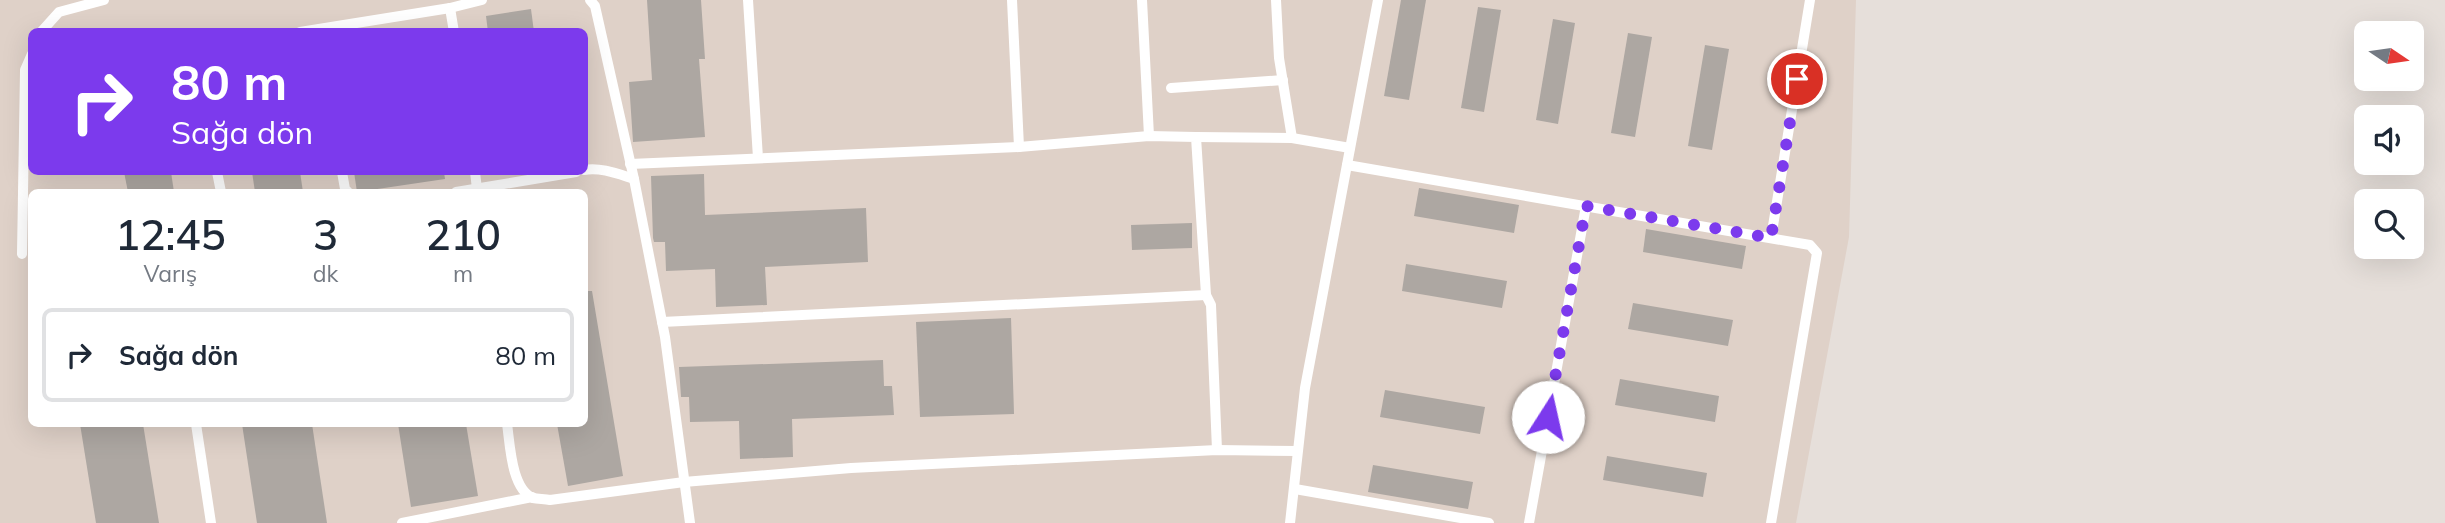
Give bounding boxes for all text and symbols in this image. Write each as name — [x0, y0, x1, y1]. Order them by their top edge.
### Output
north arrow — [2354, 21, 2424, 91]
map controls — [2354, 21, 2424, 259]
pin — [1767, 49, 1827, 109]
text: 80 m — [171, 51, 287, 112]
icon: right — [56, 56, 147, 147]
icon: arrive — [1778, 60, 1816, 98]
button: sound — [2354, 105, 2424, 175]
text: Sağa dön — [171, 112, 313, 152]
button: search — [2354, 189, 2424, 259]
text: 12:45 — [115, 208, 226, 261]
text: 3 — [313, 208, 338, 261]
text: 210 — [425, 208, 501, 261]
text: Varış — [143, 259, 197, 288]
text: dk — [313, 259, 338, 288]
text: m — [453, 259, 473, 288]
icon: right — [60, 336, 98, 374]
text: Sağa dön — [119, 339, 239, 372]
text: 80 m — [495, 339, 556, 372]
position arrow — [1511, 380, 1585, 454]

